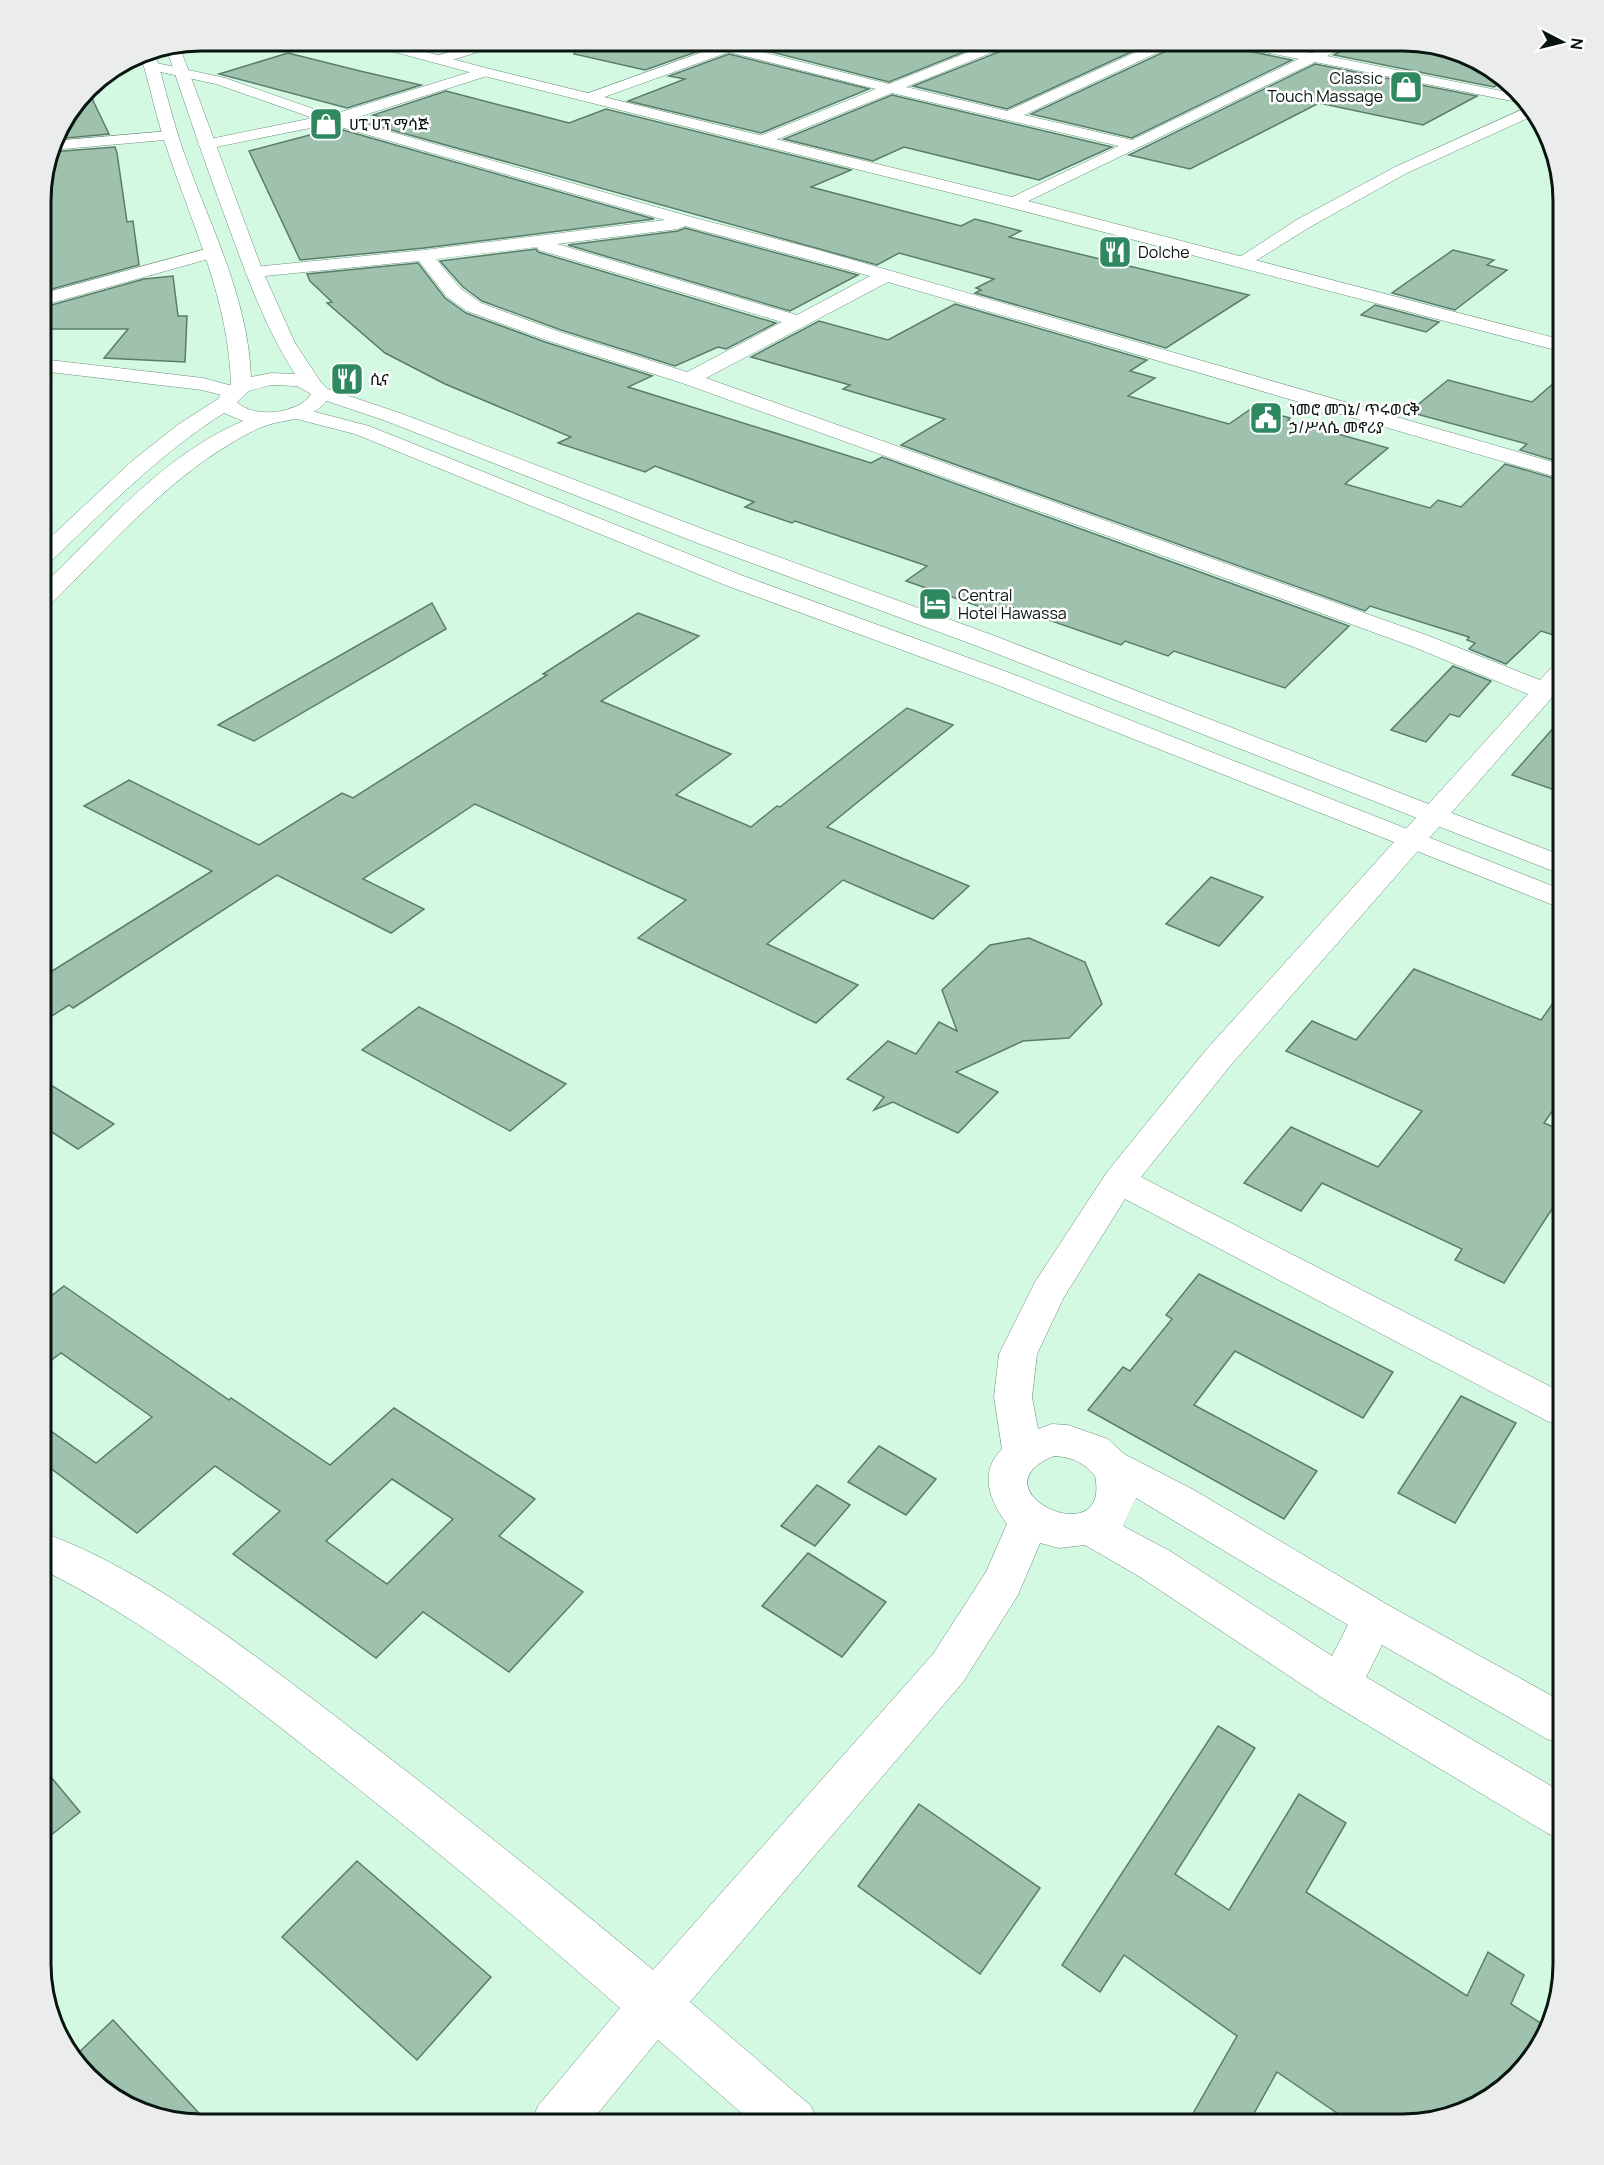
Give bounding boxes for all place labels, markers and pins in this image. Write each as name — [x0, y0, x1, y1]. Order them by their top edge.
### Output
place label: Classic Touch Massage — [1267, 67, 1383, 107]
shop icon: Classic Touch Massage — [1388, 69, 1424, 105]
shop icon: ሀፒ ሀፕ ማሳጅ — [308, 106, 344, 142]
place label: ሀፒ ሀፕ ማሳጅ — [349, 113, 429, 135]
restaurant icon: Dolche — [1097, 234, 1133, 270]
place label: Dolche — [1138, 241, 1190, 263]
restaurant icon: ሲና — [329, 361, 365, 397]
place label: ሲና — [370, 368, 389, 390]
place label: ነመሮ መገኔ/ ጥሩወርቅ ኃ/ሥላሴ መኖሪያ — [1289, 398, 1420, 438]
public building icon: ነመሮ መገኔ/ ጥሩወርቅ ኃ/ሥላሴ መኖሪያ — [1248, 400, 1284, 436]
place label: Central Hotel Hawassa — [958, 584, 1067, 624]
hotel icon: Central Hotel Hawassa — [917, 586, 953, 622]

